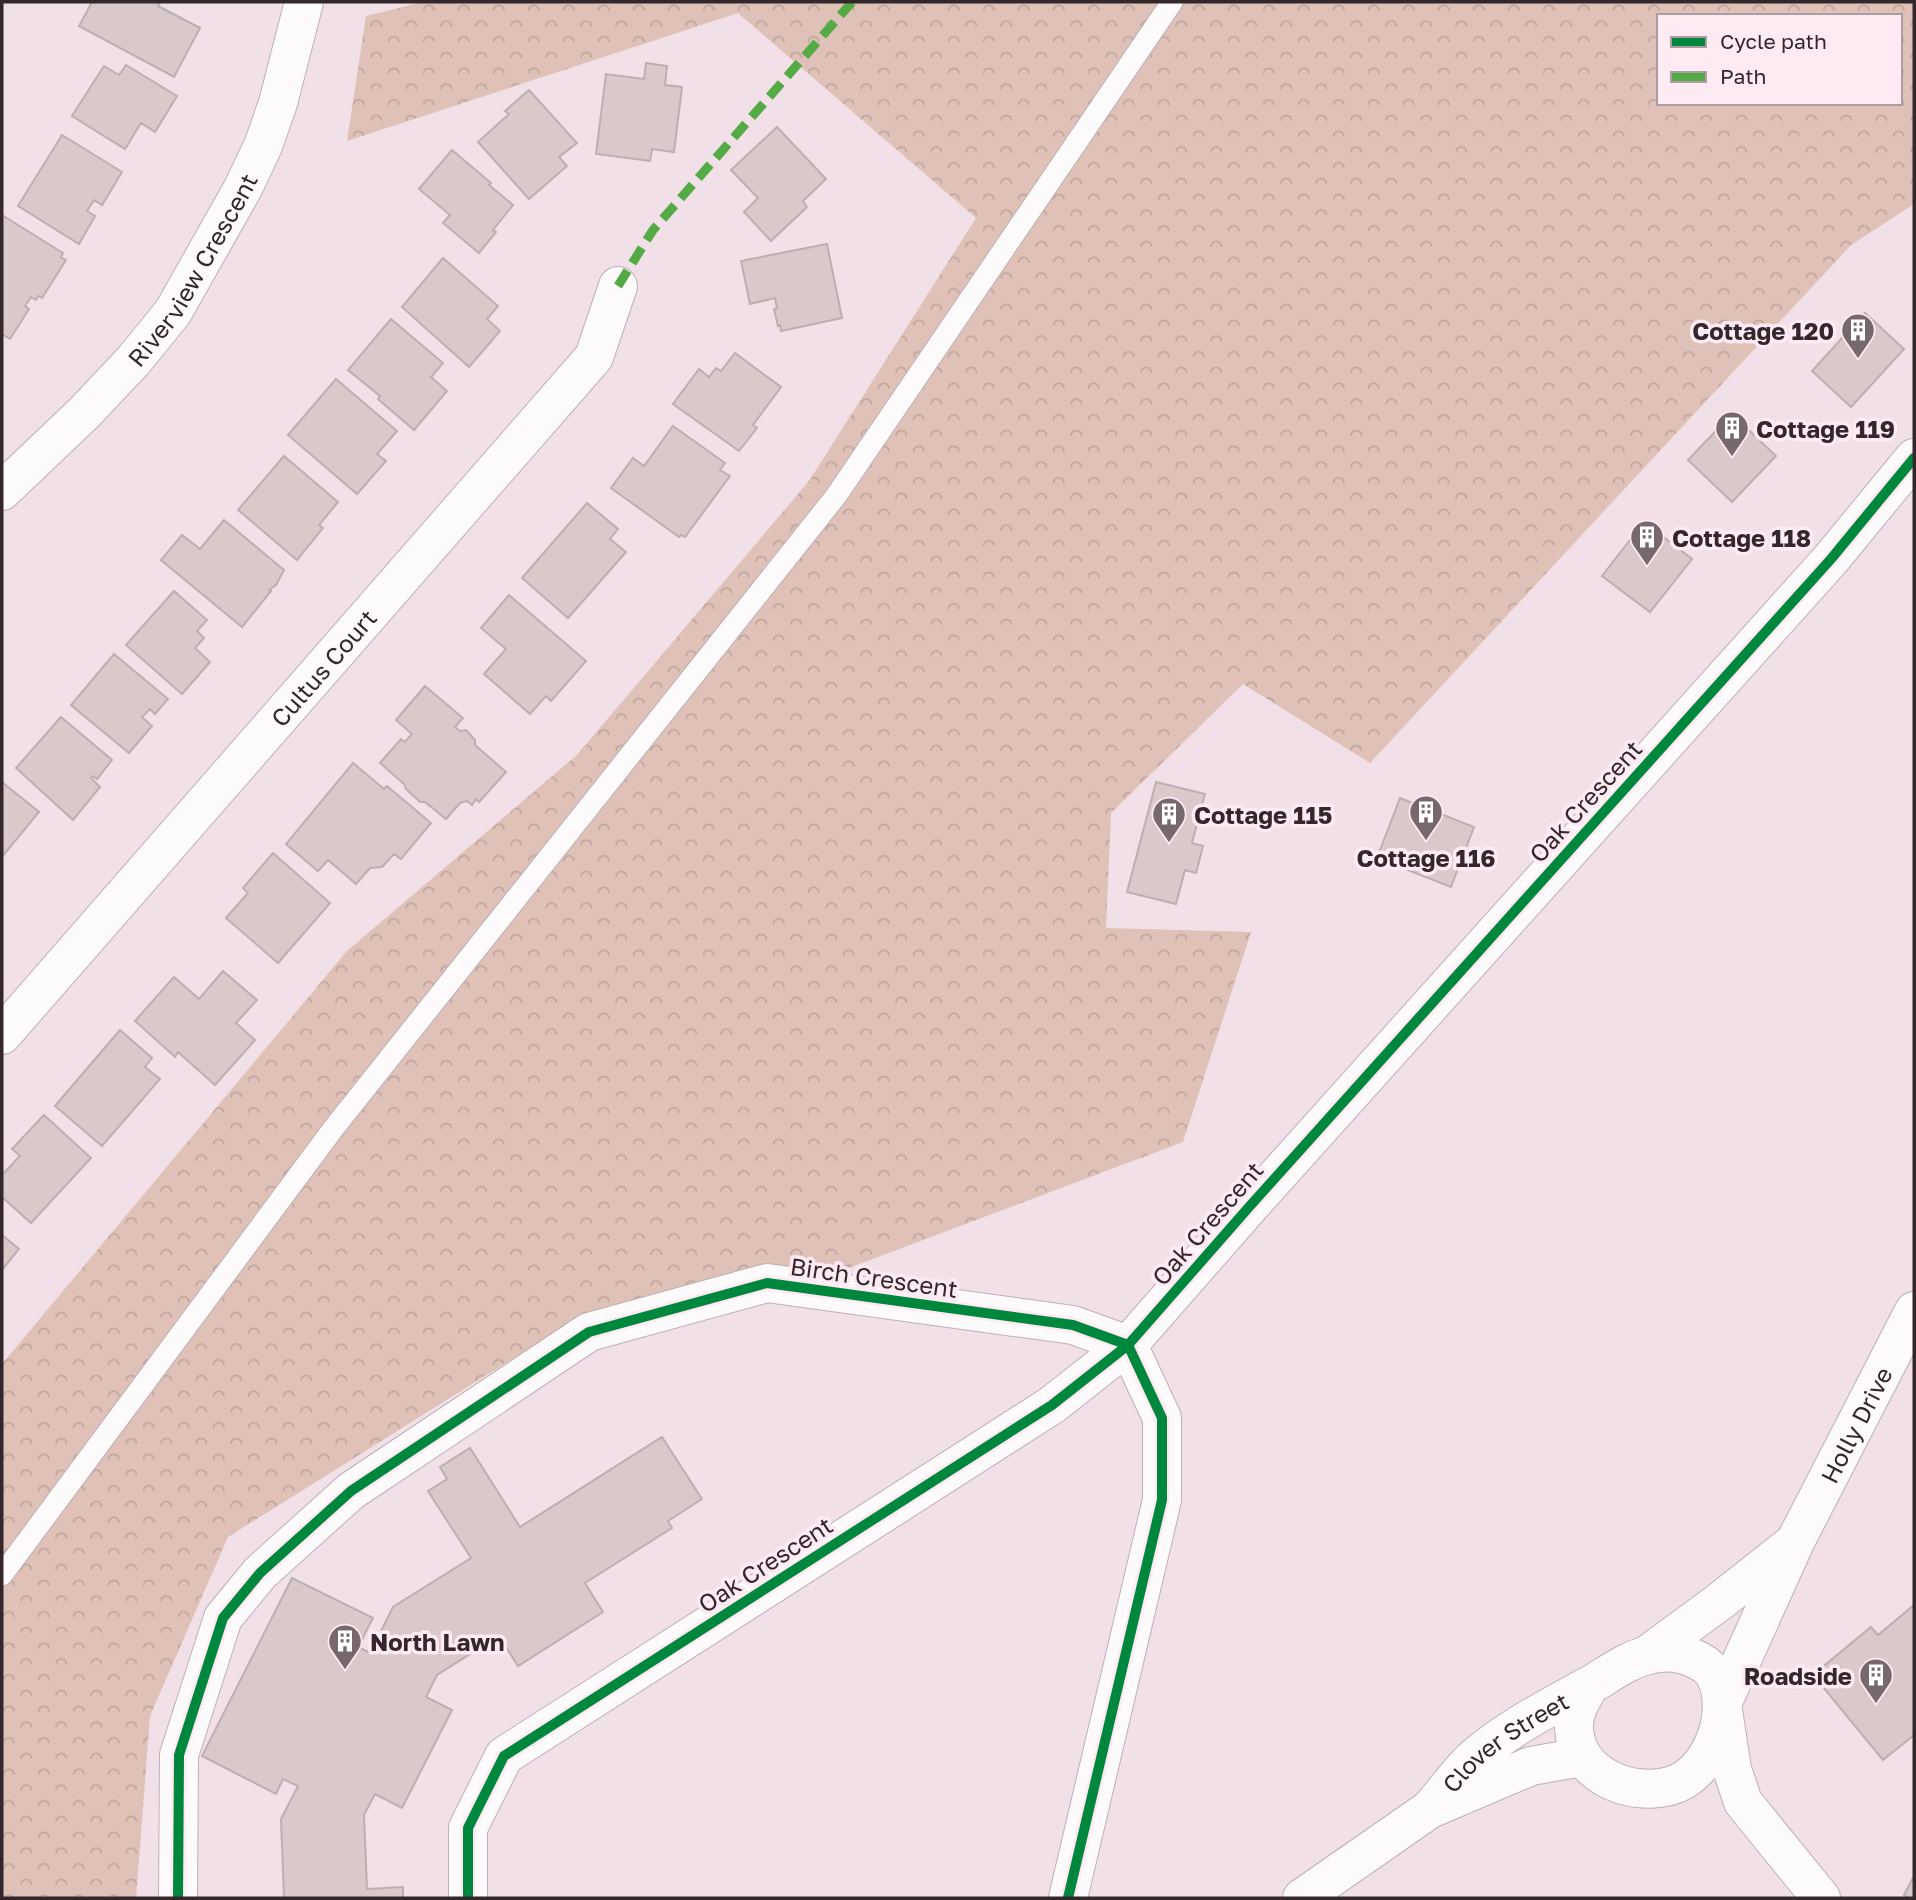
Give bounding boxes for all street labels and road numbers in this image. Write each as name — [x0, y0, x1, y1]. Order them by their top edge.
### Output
street label: Riverview Crescent — [121, 168, 262, 372]
street label: Cultus Court — [264, 603, 382, 732]
street label: Oak Crescent — [1523, 734, 1647, 868]
street label: Oak Crescent — [1146, 1155, 1268, 1291]
street label: Birch Crescent — [788, 1251, 960, 1303]
street label: Holly Drive — [1814, 1362, 1897, 1487]
street label: Oak Crescent — [692, 1510, 838, 1618]
street label: Clover Street — [1435, 1685, 1573, 1798]

